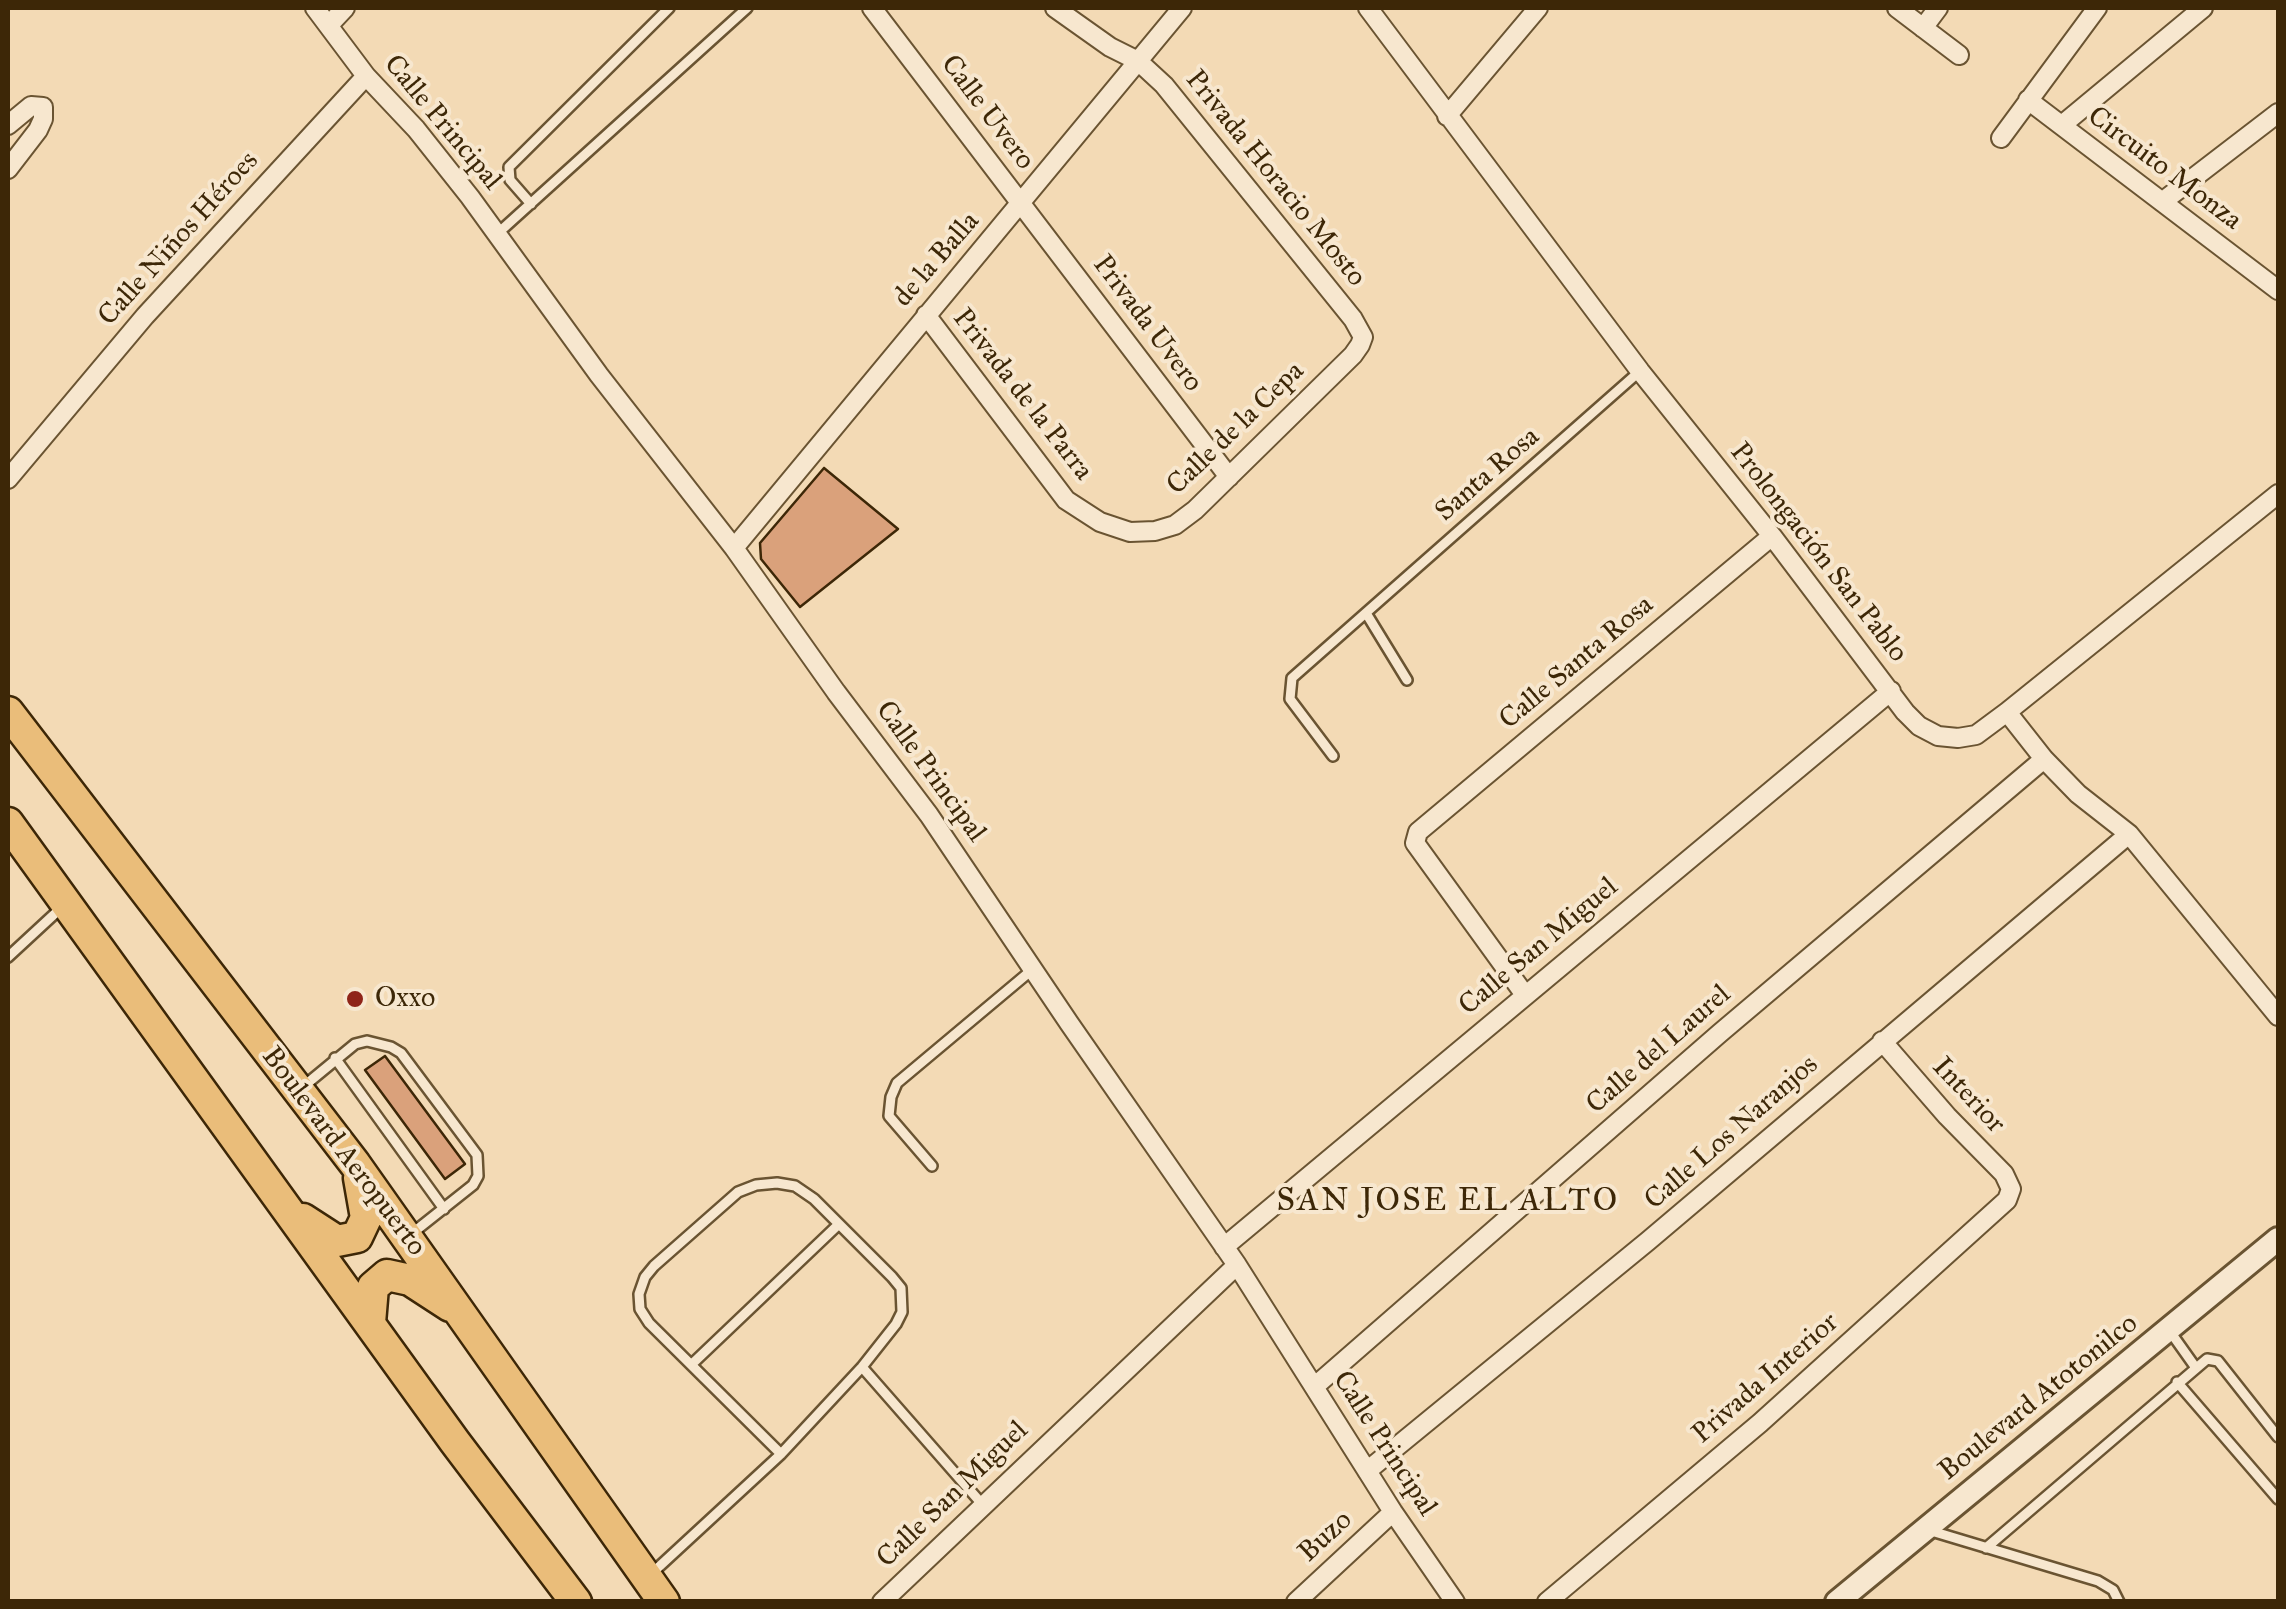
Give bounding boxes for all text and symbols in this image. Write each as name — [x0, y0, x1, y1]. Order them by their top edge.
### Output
street label: Calle Principal — [376, 49, 508, 197]
street label: Calle Uvero — [933, 49, 1041, 177]
street label: Privada Horacio Mosto — [1178, 64, 1372, 294]
street label: Circuito Monza — [2080, 100, 2248, 238]
street label: Calle Niños Héroes — [92, 145, 266, 333]
street label: de la Balla — [887, 206, 987, 314]
street label: Privada Uvero — [1085, 249, 1209, 399]
street label: Privada de la Parra — [945, 303, 1099, 487]
street label: Calle de la Cepa — [1161, 355, 1311, 503]
street label: Santa Rosa — [1429, 421, 1547, 529]
street label: Prolongación San Pablo — [1722, 437, 1914, 669]
street label: Calle Santa Rosa — [1493, 589, 1661, 737]
street label: Calle Principal — [868, 695, 992, 849]
street label: Calle San Miguel — [1453, 871, 1625, 1023]
street label: Calle del Laurel — [1580, 978, 1738, 1122]
place label: Oxxo — [375, 982, 435, 1016]
marker: Oxxo — [344, 988, 366, 1010]
street label: Boulevard Aeropuerto — [254, 1041, 432, 1263]
street label: Calle Los Naranjos — [1638, 1049, 1826, 1217]
street label: Interior — [1925, 1051, 2011, 1141]
district label: SAN JOSE EL ALTO — [1276, 1183, 1620, 1221]
street label: Privada Interior — [1686, 1307, 1846, 1451]
street label: Boulevard Atotonilco — [1933, 1308, 2145, 1488]
street label: Calle Principal — [1325, 1365, 1443, 1523]
street label: Calle San Miguel — [871, 1415, 1035, 1575]
street label: Buzo — [1292, 1504, 1360, 1570]

